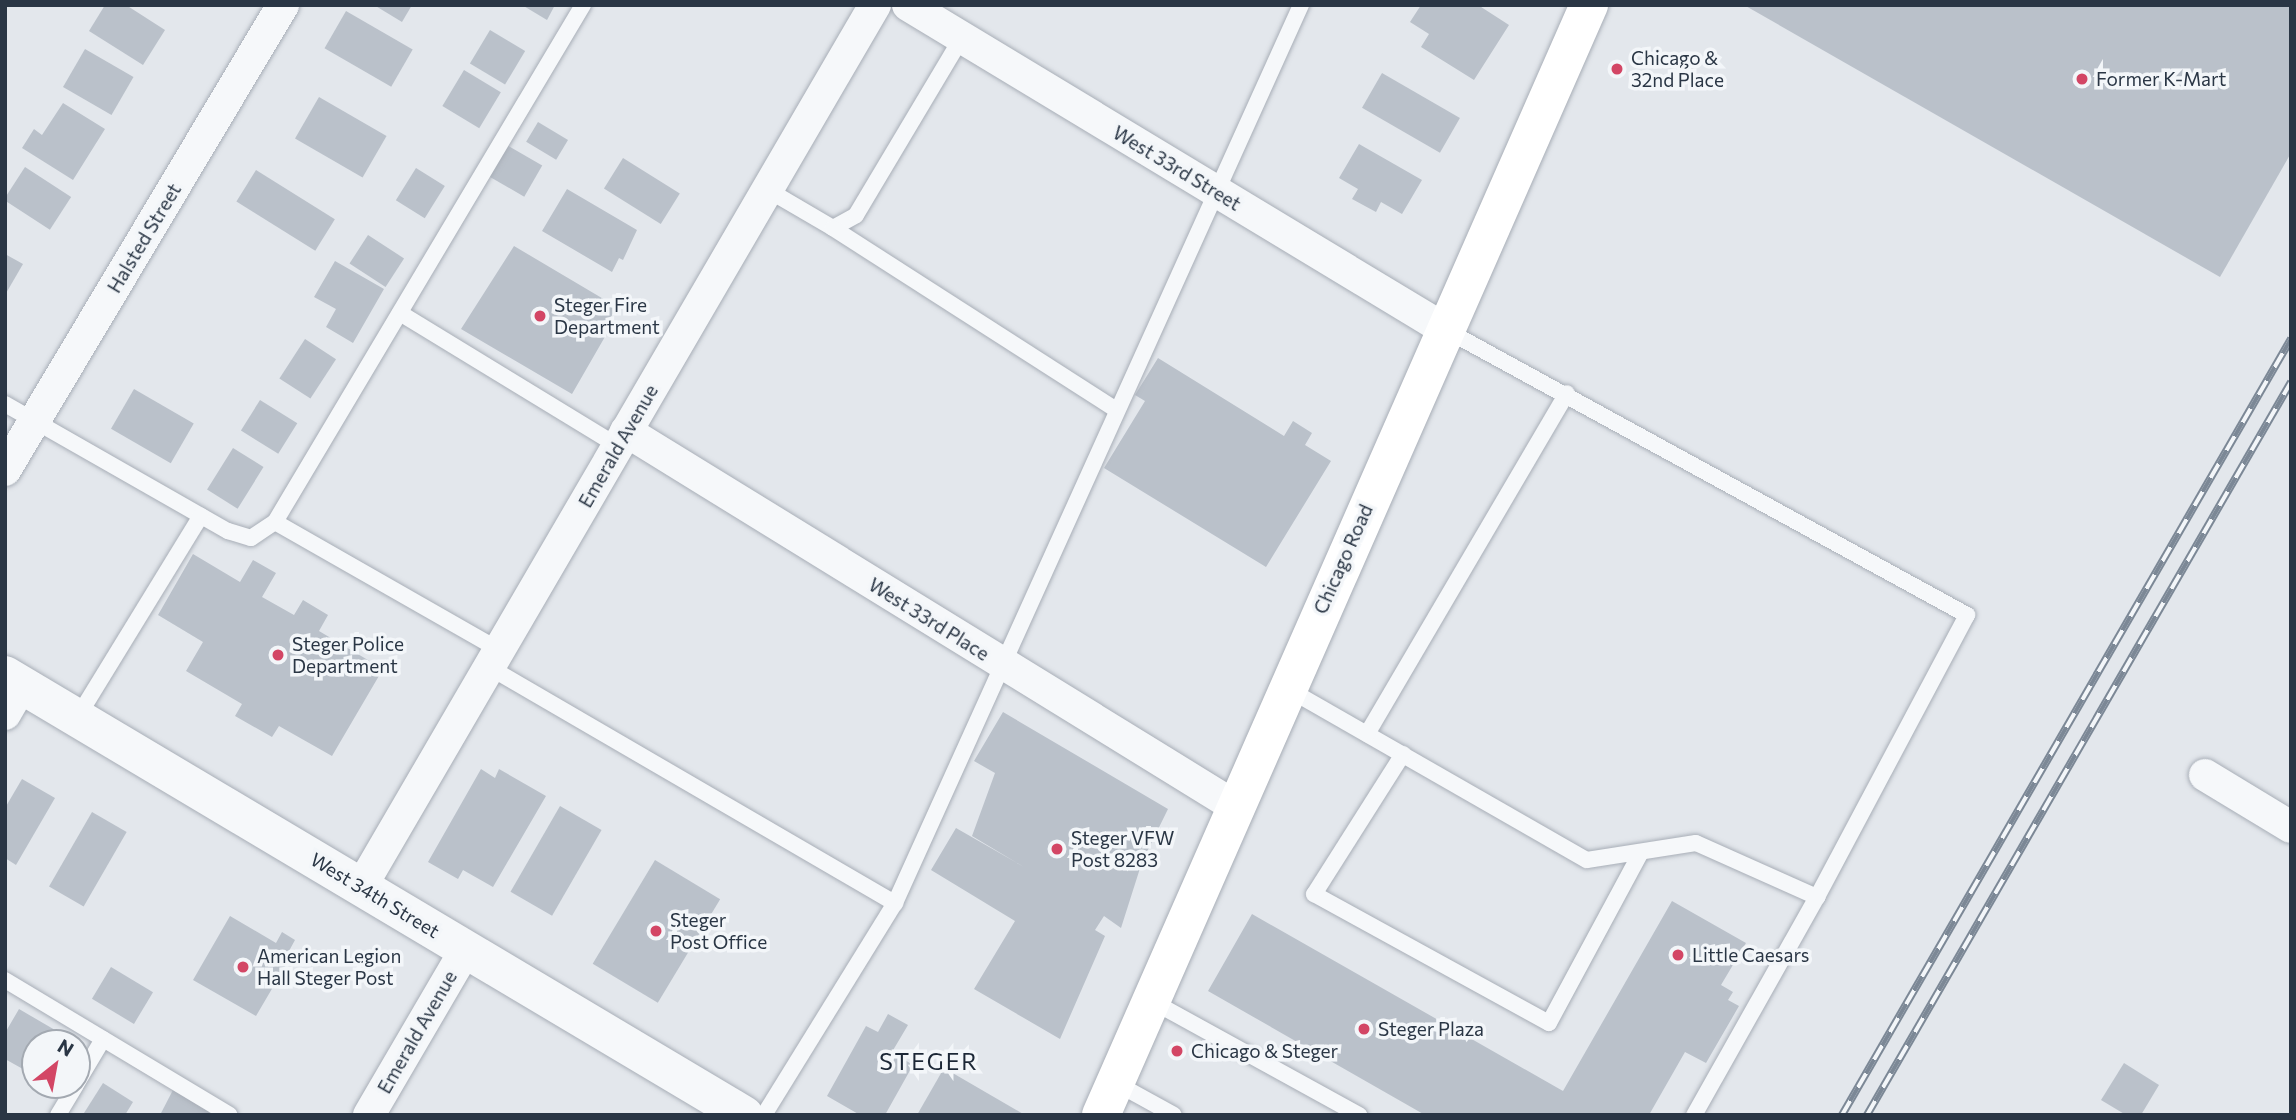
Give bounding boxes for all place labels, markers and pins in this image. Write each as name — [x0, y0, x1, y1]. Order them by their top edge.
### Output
place label: Chicago & 32nd Place — [1631, 47, 1724, 91]
marker: Chicago & 32nd Place — [1609, 61, 1625, 77]
place label: Former K-Mart — [2096, 68, 2226, 90]
marker: Former K-Mart — [2074, 71, 2090, 87]
place label: Steger Fire Department — [554, 294, 660, 338]
marker: Steger Fire Department — [532, 308, 548, 324]
place label: Steger Police Department — [292, 633, 404, 677]
marker: Steger Police Department — [270, 647, 286, 663]
place label: Steger VFW Post 8283 — [1071, 827, 1174, 871]
marker: Steger VFW Post 8283 — [1049, 841, 1065, 857]
place label: Steger Post Office — [670, 909, 767, 953]
marker: Steger Post Office — [648, 923, 664, 939]
place label: Little Caesars — [1692, 944, 1809, 966]
place label: American Legion Hall Steger Post — [257, 945, 401, 989]
marker: Little Caesars — [1670, 947, 1686, 963]
marker: American Legion Hall Steger Post — [235, 959, 251, 975]
place label: Steger Plaza — [1378, 1018, 1484, 1040]
marker: Steger Plaza — [1356, 1021, 1372, 1037]
place label: Chicago & Steger — [1191, 1040, 1338, 1062]
marker: Chicago & Steger — [1169, 1043, 1185, 1059]

